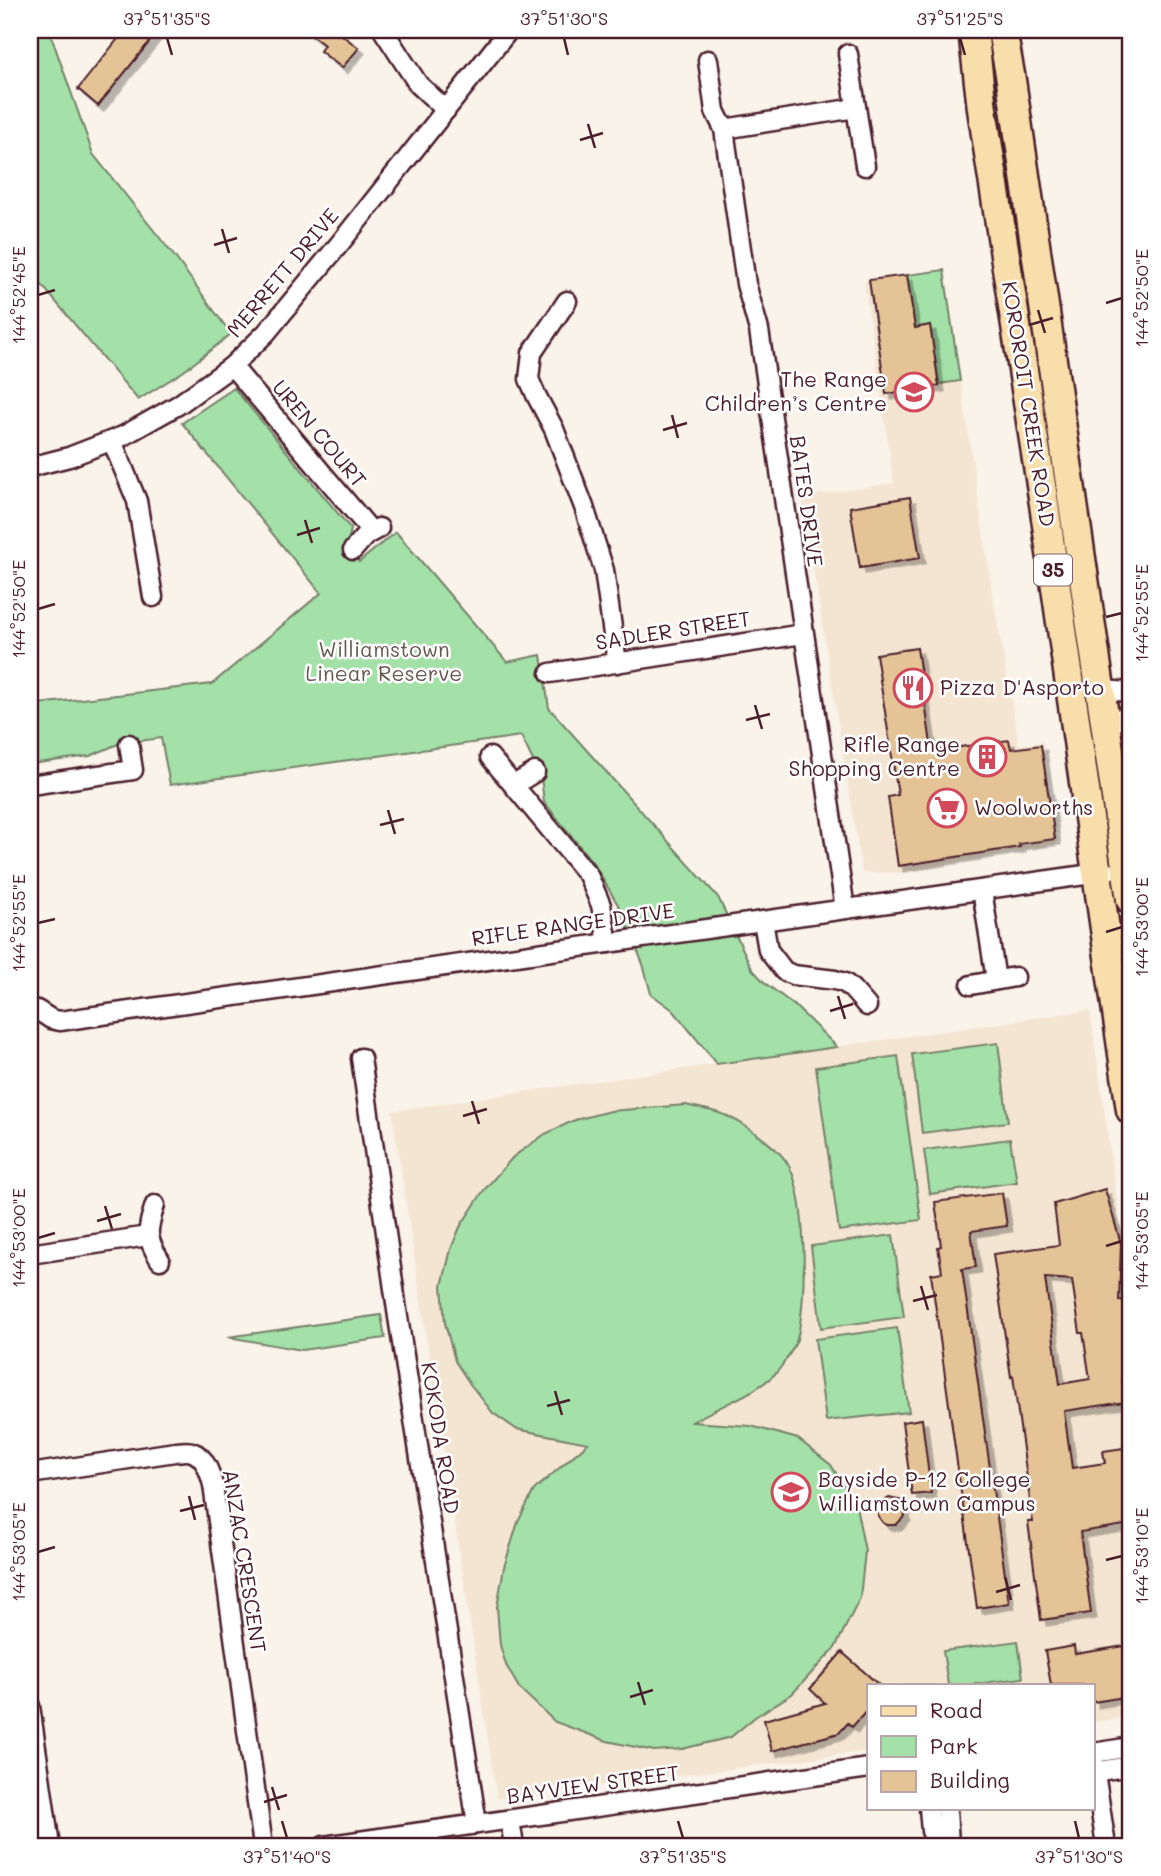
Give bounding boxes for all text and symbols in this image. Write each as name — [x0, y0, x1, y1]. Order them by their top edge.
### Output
text: 37°51'35"S — [123, 6, 211, 30]
text: 37°51'30"S — [520, 6, 608, 30]
text: 37°51'25"S — [916, 6, 1004, 30]
street label: MERRETT DRIVE — [220, 202, 344, 342]
text: 144°52'45"E — [6, 246, 30, 344]
text: 144°52'50"E — [1129, 249, 1153, 347]
street label: KOROROIT CREEK ROAD — [997, 279, 1062, 528]
place label: The Range Children’s Centre — [705, 365, 887, 416]
school or university icon: The Range Children’s Centre — [893, 371, 935, 413]
street label: UREN COURT — [267, 374, 373, 492]
street label: BATES DRIVE — [785, 433, 830, 568]
road number: 35 — [1034, 554, 1072, 586]
text: 144°52'50"E — [6, 560, 30, 658]
text: 144°52'55"E — [1129, 564, 1153, 662]
street label: SADLER STREET — [593, 604, 752, 655]
park label: Williamstown Linear Reserve — [306, 635, 462, 686]
restaurant icon: Pizza D'Asporto — [892, 667, 934, 709]
place label: Pizza D'Asporto — [940, 673, 1104, 700]
place label: Rifle Range Shopping Centre — [789, 730, 960, 781]
building icon: Rifle Range Shopping Centre — [966, 736, 1008, 778]
supermarket icon: Woolworths — [926, 787, 968, 829]
place label: Woolworths — [974, 793, 1093, 820]
text: 144°52'55"E — [6, 874, 30, 972]
text: 144°53'00"E — [1129, 877, 1153, 977]
street label: RIFLE RANGE DRIVE — [470, 896, 676, 951]
text: 144°53'00"E — [6, 1188, 30, 1288]
text: 144°53'05"E — [1129, 1191, 1153, 1291]
street label: KOKODA ROAD — [416, 1360, 467, 1516]
place label: Bayside P-12 College Williamstown Campus — [818, 1465, 1036, 1516]
street label: ANZAC CRESCENT — [218, 1467, 273, 1655]
school or university icon: Bayside P-12 College Williamstown Campus — [770, 1471, 812, 1513]
text: 144°53'05"E — [6, 1502, 30, 1602]
text: 144°53'10"E — [1129, 1508, 1153, 1604]
legend — [867, 1684, 1094, 1810]
text: Road — [930, 1696, 982, 1723]
text: Park — [930, 1732, 978, 1759]
street label: BAYVIEW STREET — [505, 1758, 681, 1809]
text: Building — [930, 1766, 1010, 1793]
text: 37°51'40"S — [243, 1844, 331, 1868]
text: 37°51'35"S — [639, 1844, 727, 1868]
text: 37°51'30"S — [1035, 1844, 1123, 1868]

